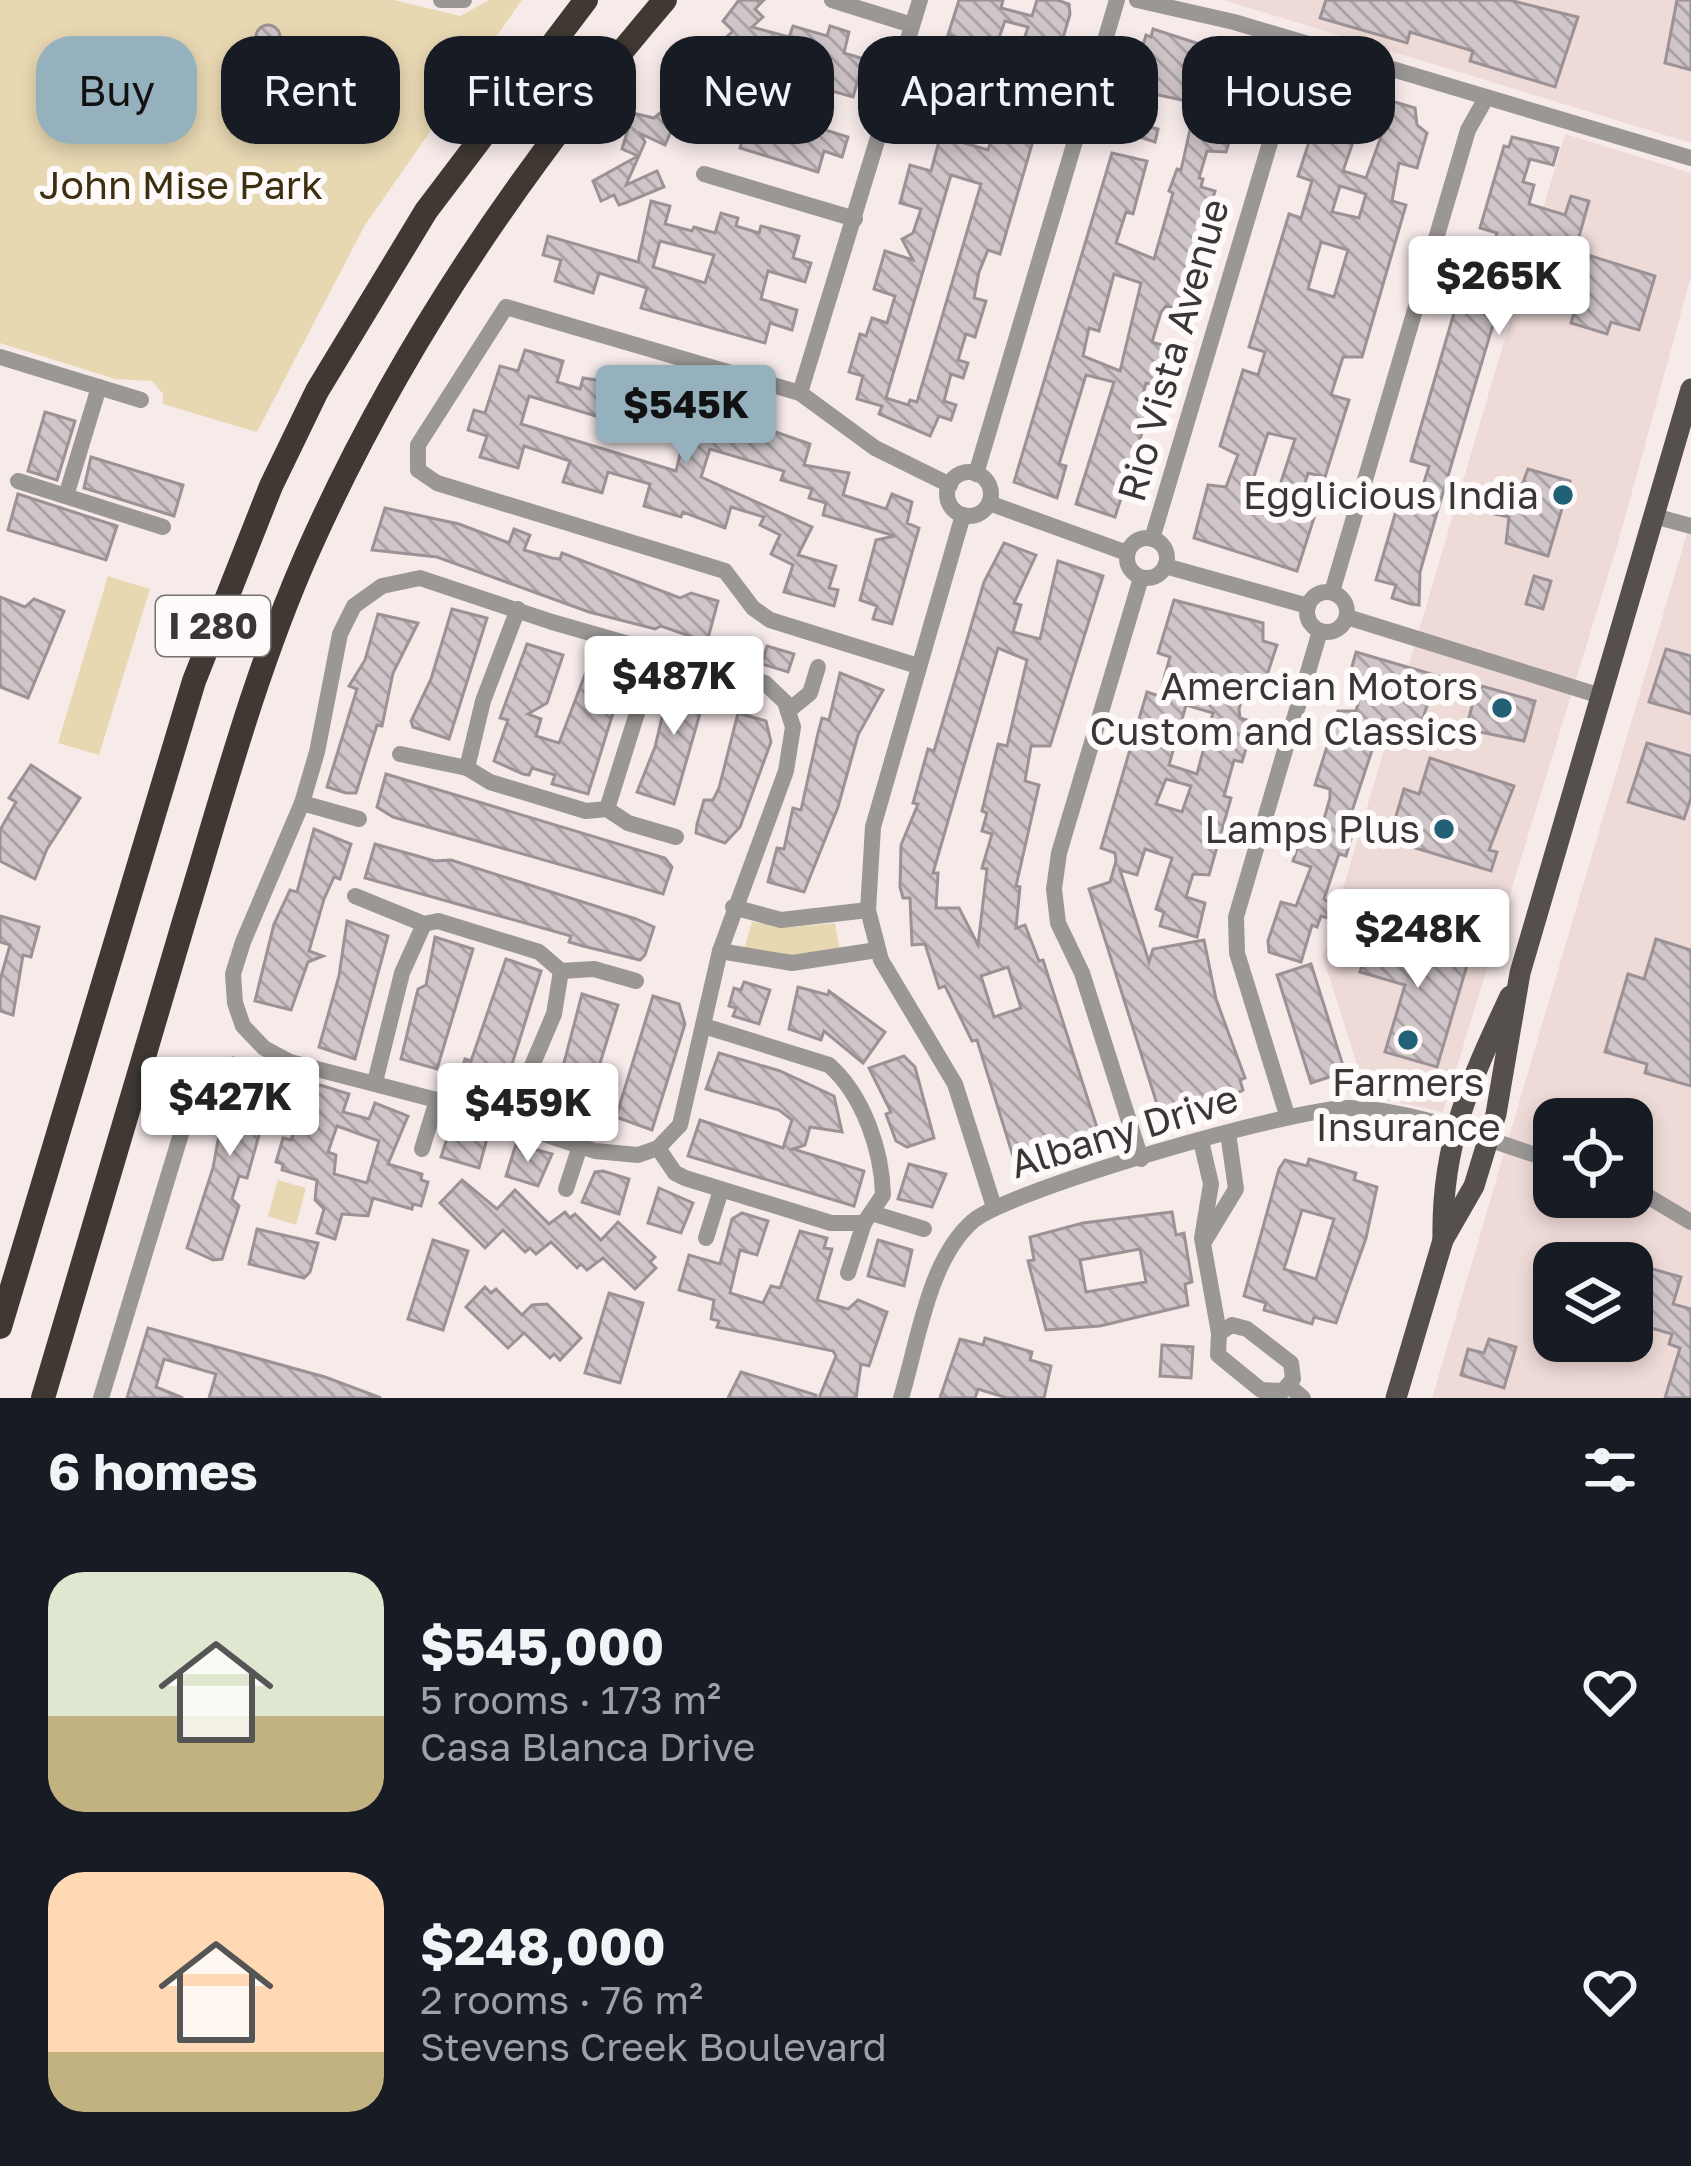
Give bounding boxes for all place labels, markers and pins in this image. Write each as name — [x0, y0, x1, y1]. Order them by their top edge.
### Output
pin: $265K — [1415, 236, 1583, 338]
pin: $545K — [602, 365, 770, 467]
place label: Egglicious India — [1243, 471, 1539, 518]
marker: Egglicious India — [1550, 482, 1576, 508]
pin: $487K — [590, 636, 758, 738]
place label: Amercian Motors Custom and Classics — [1089, 662, 1478, 754]
marker: Amercian Motors Custom and Classics — [1489, 695, 1515, 721]
place label: Lamps Plus — [1204, 805, 1420, 852]
marker: Lamps Plus — [1431, 816, 1457, 842]
pin: $248K — [1334, 889, 1502, 991]
marker: Farmers Insurance — [1395, 1027, 1421, 1053]
pin: $427K — [146, 1057, 314, 1159]
place label: Farmers Insurance — [1315, 1058, 1501, 1150]
pin: $459K — [444, 1063, 612, 1165]

